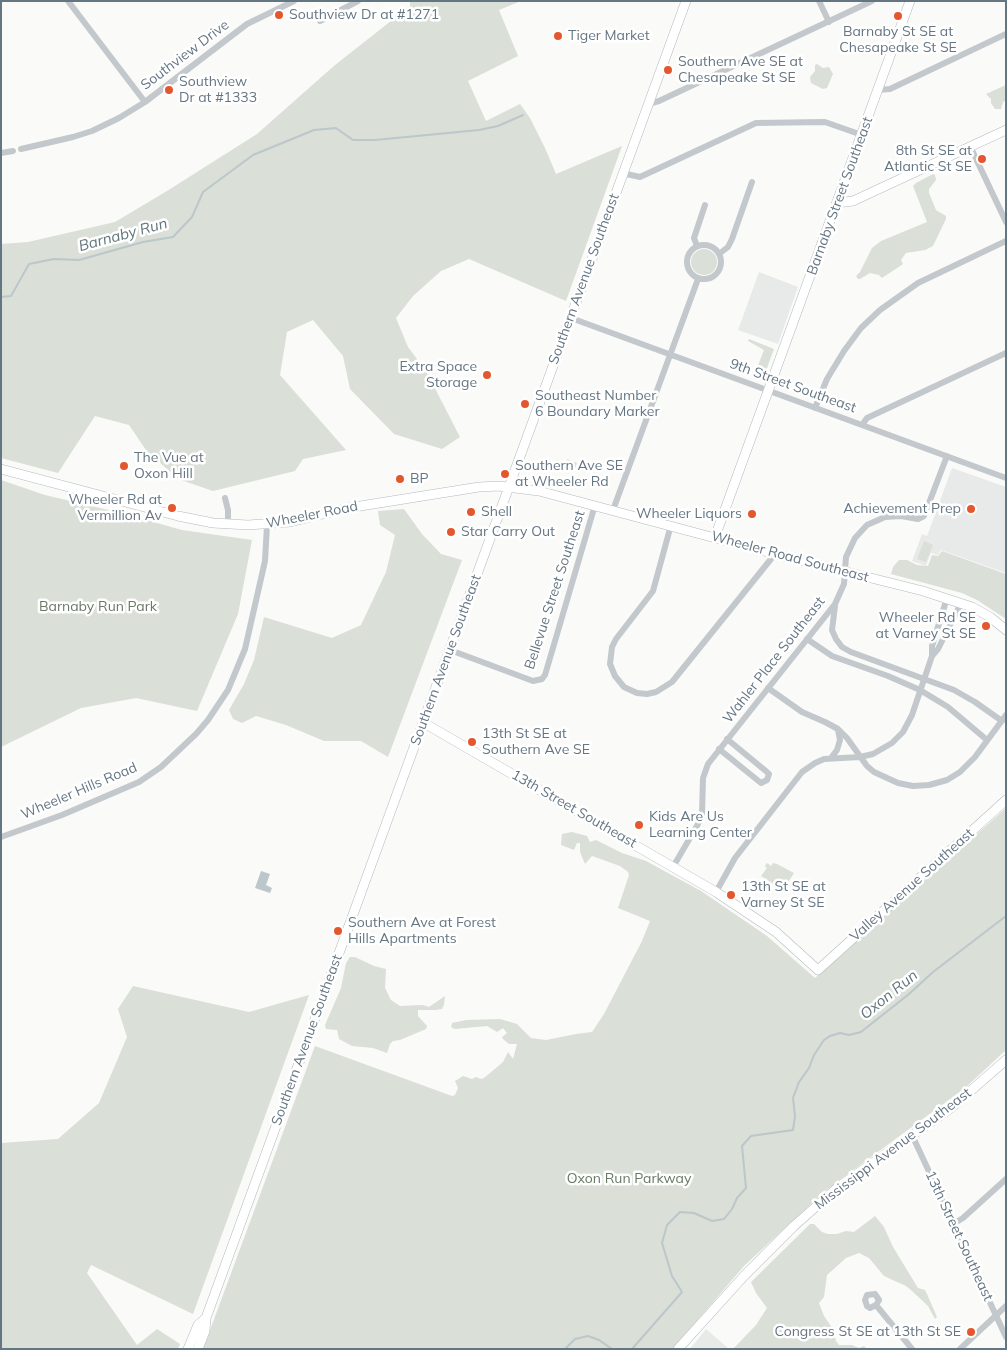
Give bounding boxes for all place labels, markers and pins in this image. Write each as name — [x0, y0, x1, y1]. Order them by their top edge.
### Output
place label: Southview Dr at #1271 — [289, 7, 439, 23]
marker: Southview Dr at #1271 — [273, 9, 285, 21]
marker: Barnaby St SE at Chesapeake St SE — [892, 10, 904, 22]
place label: Barnaby St SE at Chesapeake St SE — [839, 24, 957, 56]
place label: Tiger Market — [568, 28, 650, 44]
marker: Tiger Market — [552, 30, 564, 42]
place label: Southern Ave SE at Chesapeake St SE — [678, 54, 803, 86]
marker: Southern Ave SE at Chesapeake St SE — [662, 64, 674, 76]
place label: Southview Dr at #1333 — [179, 74, 257, 106]
marker: Southview Dr at #1333 — [163, 84, 175, 96]
place label: 8th St SE at Atlantic St SE — [884, 143, 972, 176]
marker: 8th St SE at Atlantic St SE — [976, 153, 988, 165]
place label: Extra Space Storage — [399, 359, 477, 392]
marker: Extra Space Storage — [481, 369, 493, 381]
place label: Southeast Number 6 Boundary Marker — [535, 388, 659, 421]
marker: Southeast Number 6 Boundary Marker — [519, 398, 531, 410]
place label: The Vue at Oxon Hill — [134, 450, 204, 482]
place label: Southern Ave SE at Wheeler Rd — [515, 458, 623, 491]
marker: The Vue at Oxon Hill — [118, 460, 130, 472]
marker: Southern Ave SE at Wheeler Rd — [499, 468, 511, 480]
place label: BP — [410, 471, 429, 487]
marker: BP — [394, 473, 406, 485]
place label: Wheeler Rd at Vermillion Av — [68, 492, 162, 524]
place label: Achievement Prep — [843, 501, 961, 517]
marker: Wheeler Rd at Vermillion Av — [166, 502, 178, 514]
marker: Achievement Prep — [965, 503, 977, 515]
place label: Shell — [481, 504, 512, 520]
marker: Shell — [465, 506, 477, 518]
place label: Wheeler Liquors — [636, 506, 742, 522]
marker: Wheeler Liquors — [746, 508, 758, 520]
place label: Star Carry Out — [461, 524, 555, 540]
marker: Star Carry Out — [445, 526, 457, 538]
place label: Wheeler Rd SE at Varney St SE — [876, 610, 976, 642]
marker: Wheeler Rd SE at Varney St SE — [980, 620, 992, 632]
place label: 13th St SE at Southern Ave SE — [482, 726, 590, 759]
marker: 13th St SE at Southern Ave SE — [466, 736, 478, 748]
place label: Kids Are Us Learning Center — [649, 809, 752, 842]
marker: Kids Are Us Learning Center — [633, 819, 645, 831]
place label: 13th St SE at Varney St SE — [741, 879, 826, 912]
marker: 13th St SE at Varney St SE — [725, 889, 737, 901]
place label: Southern Ave at Forest Hills Apartments — [348, 915, 496, 948]
marker: Southern Ave at Forest Hills Apartments — [332, 925, 344, 937]
place label: Congress St SE at 13th St SE — [775, 1324, 961, 1340]
marker: Congress St SE at 13th St SE — [965, 1326, 977, 1338]

